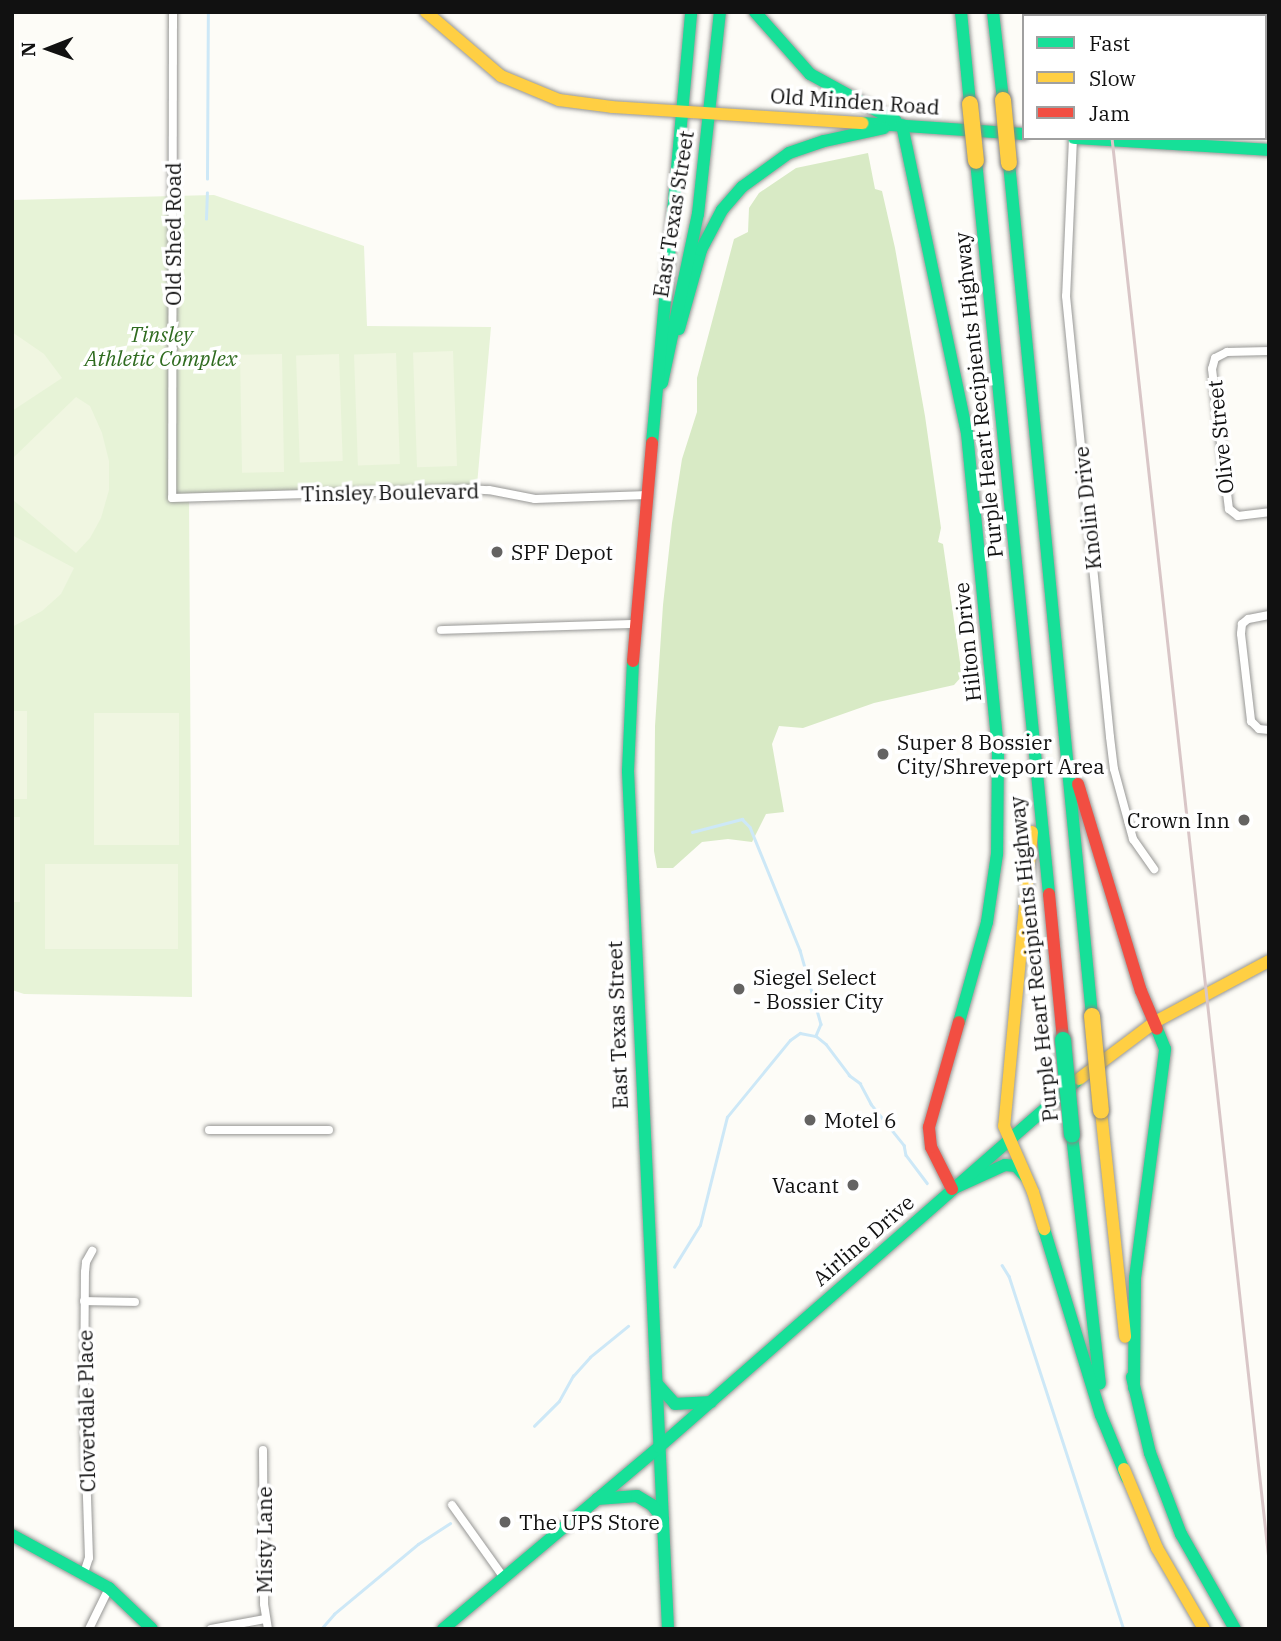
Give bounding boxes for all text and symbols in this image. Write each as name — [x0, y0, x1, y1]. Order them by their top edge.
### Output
north arrow — [14, 14, 84, 84]
legend — [1022, 14, 1267, 140]
text: Fast — [1089, 29, 1130, 57]
text: N — [16, 42, 40, 57]
text: Slow — [1089, 64, 1136, 92]
street label: Old Minden Road — [769, 83, 941, 119]
text: Jam — [1089, 99, 1130, 127]
street label: East Texas Street — [647, 129, 699, 299]
street label: Old Shed Road — [160, 162, 186, 306]
street label: Purple Heart Recipients Highway — [948, 231, 1008, 559]
park label: Tinsley Athletic Complex — [85, 321, 237, 371]
street label: Olive Street — [1202, 379, 1238, 495]
street label: Knolin Drive — [1068, 445, 1106, 571]
street label: Tinsley Boulevard — [301, 478, 479, 506]
place label: SPF Depot — [511, 539, 613, 565]
marker: SPF Depot — [489, 544, 505, 560]
street label: Hilton Drive — [948, 581, 986, 703]
place label: Super 8 Bossier City/Shreveport Area — [897, 729, 1105, 779]
marker: Super 8 Bossier City/Shreveport Area — [875, 746, 891, 762]
street label: Purple Heart Recipients Highway — [1003, 795, 1063, 1123]
place label: Crown Inn — [1127, 807, 1230, 833]
marker: Crown Inn — [1236, 812, 1252, 828]
street label: East Texas Street — [601, 940, 633, 1110]
place label: Siegel Select - Bossier City — [753, 964, 883, 1014]
marker: Siegel Select - Bossier City — [731, 981, 747, 997]
place label: Motel 6 — [824, 1107, 897, 1133]
marker: Motel 6 — [802, 1112, 818, 1128]
place label: Vacant — [772, 1172, 839, 1198]
marker: Vacant — [845, 1177, 861, 1193]
street label: Airline Drive — [807, 1189, 919, 1291]
street label: Cloverdale Place — [72, 1330, 100, 1492]
street label: Misty Lane — [251, 1486, 277, 1594]
place label: The UPS Store — [519, 1509, 660, 1535]
marker: The UPS Store — [497, 1514, 513, 1530]

